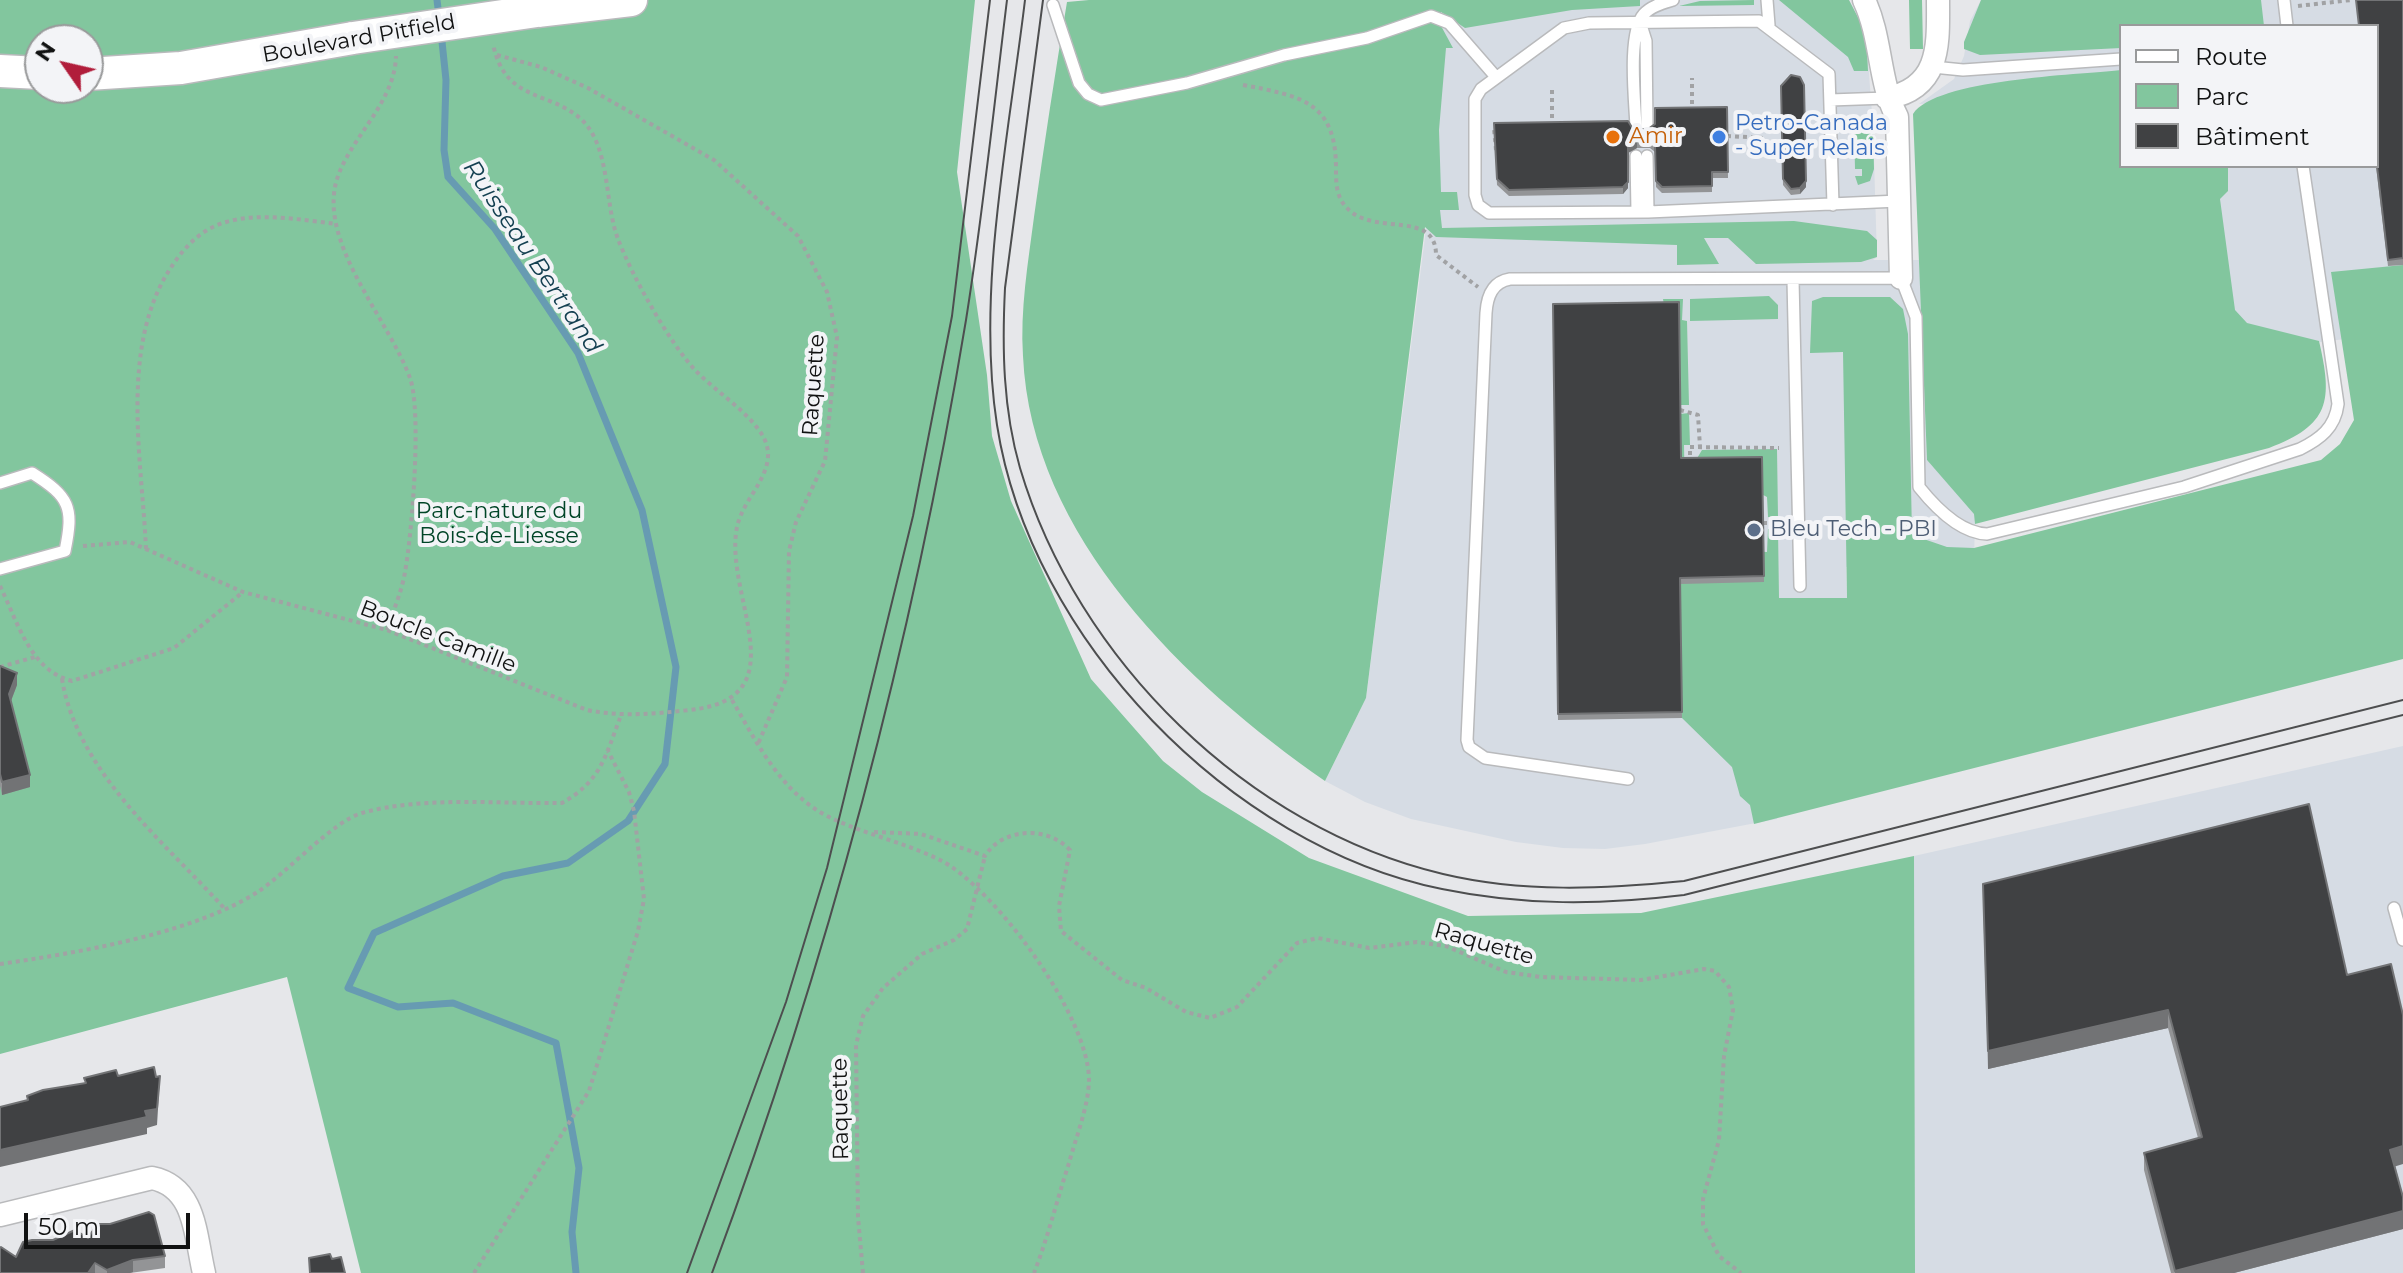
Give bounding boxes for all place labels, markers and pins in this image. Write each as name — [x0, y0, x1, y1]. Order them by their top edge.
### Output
place label: Petro-Canada - Super Relais — [1735, 111, 1888, 162]
place label: Amir — [1629, 124, 1683, 150]
marker: Amir — [1604, 128, 1622, 146]
marker: Petro-Canada - Super Relais — [1710, 128, 1728, 146]
place label: Bleu Tech - PBI — [1770, 517, 1937, 543]
marker: Bleu Tech - PBI — [1745, 521, 1763, 539]

